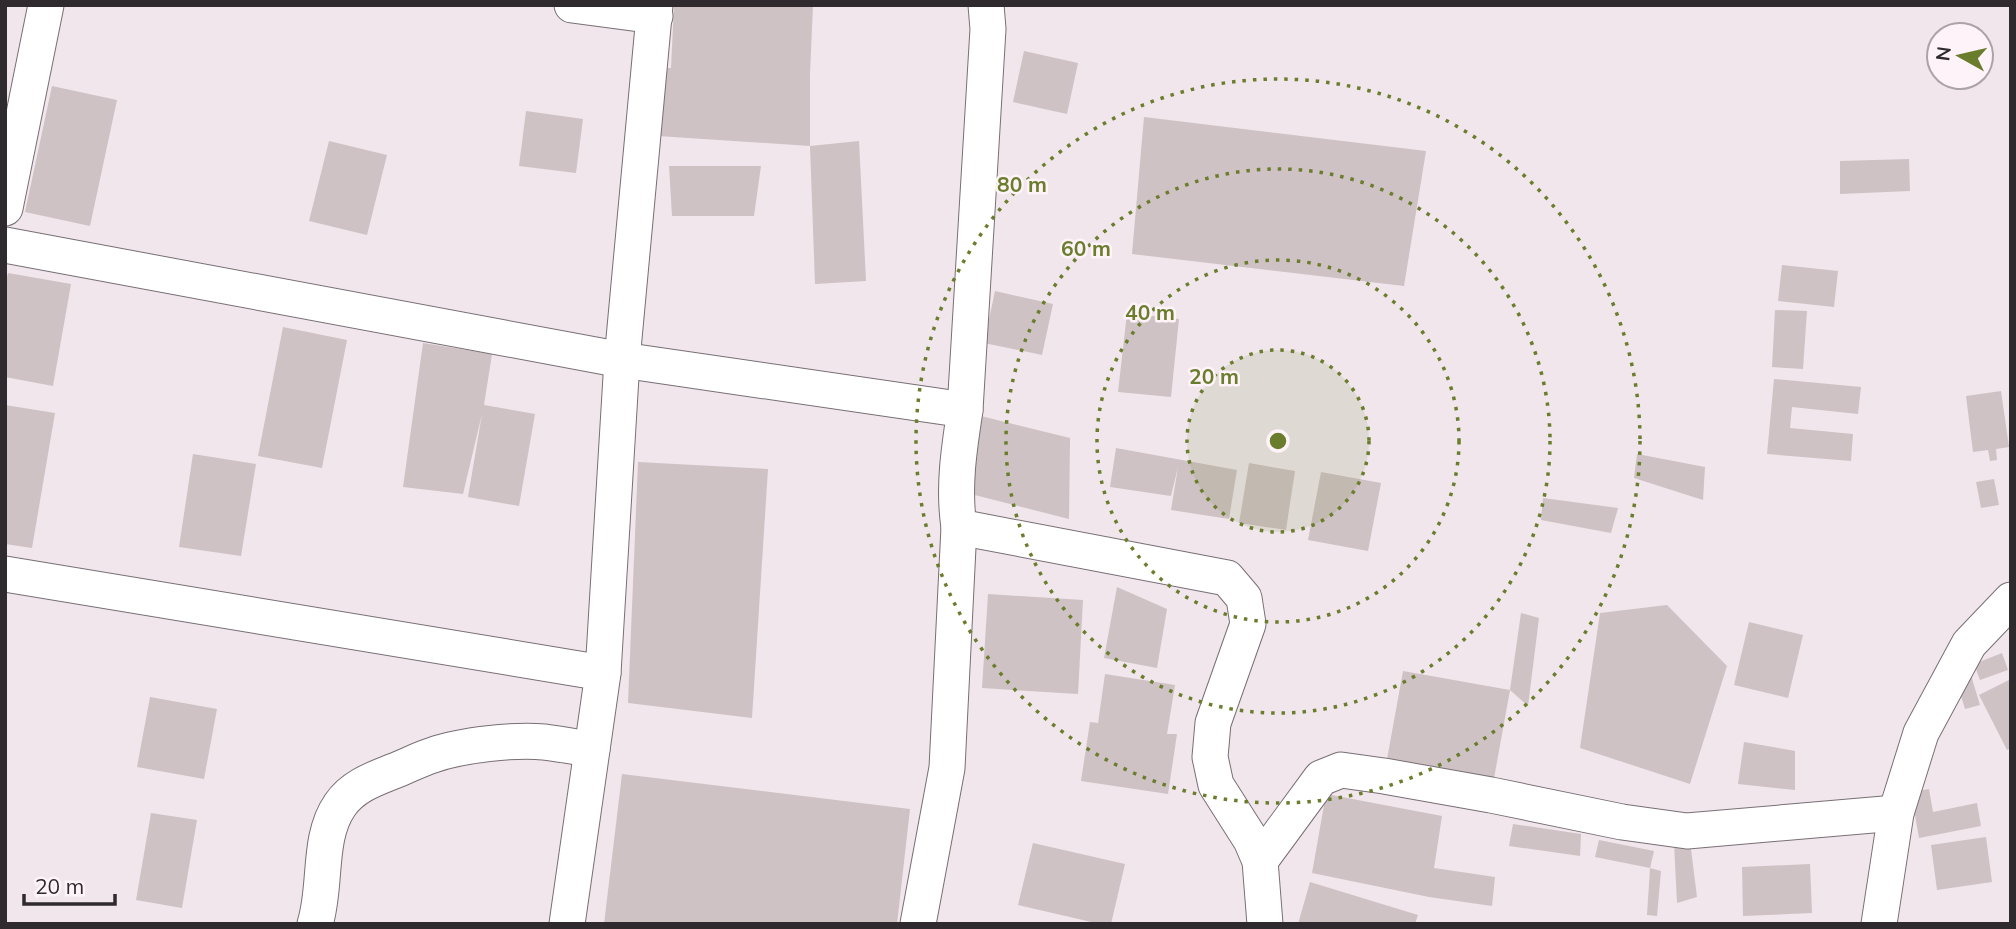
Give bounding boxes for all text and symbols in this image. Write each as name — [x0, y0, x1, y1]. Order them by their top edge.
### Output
north arrow — [1925, 21, 1995, 91]
text: N — [1930, 45, 1956, 62]
text: 80 m — [997, 171, 1047, 197]
text: 60 m — [1061, 235, 1111, 261]
text: 40 m — [1125, 299, 1175, 325]
text: 20 m — [1189, 363, 1239, 389]
centre of rings — [1266, 429, 1290, 453]
scale bar — [24, 862, 116, 906]
text: 20 m — [35, 873, 84, 899]

